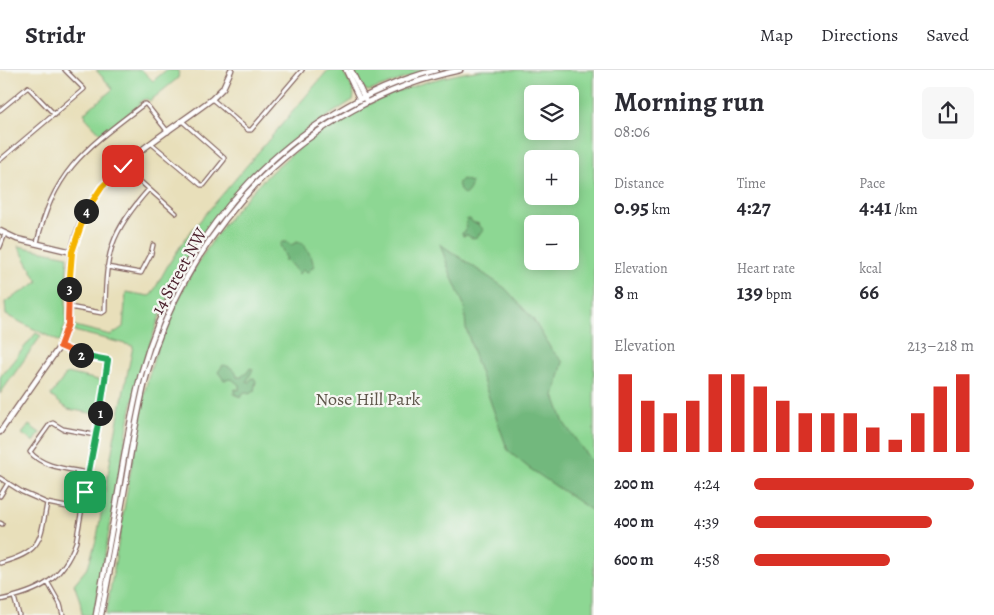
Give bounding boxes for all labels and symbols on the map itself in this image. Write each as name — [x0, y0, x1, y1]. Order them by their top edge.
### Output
pin — [102, 145, 144, 187]
pin: 4 — [74, 198, 98, 224]
street label: 14 Street NW — [145, 223, 213, 319]
pin: 3 — [56, 276, 82, 302]
pin: 2 — [68, 342, 94, 368]
park label: Nose Hill Park — [315, 387, 421, 411]
pin: 1 — [88, 400, 112, 426]
pin — [64, 471, 106, 513]

